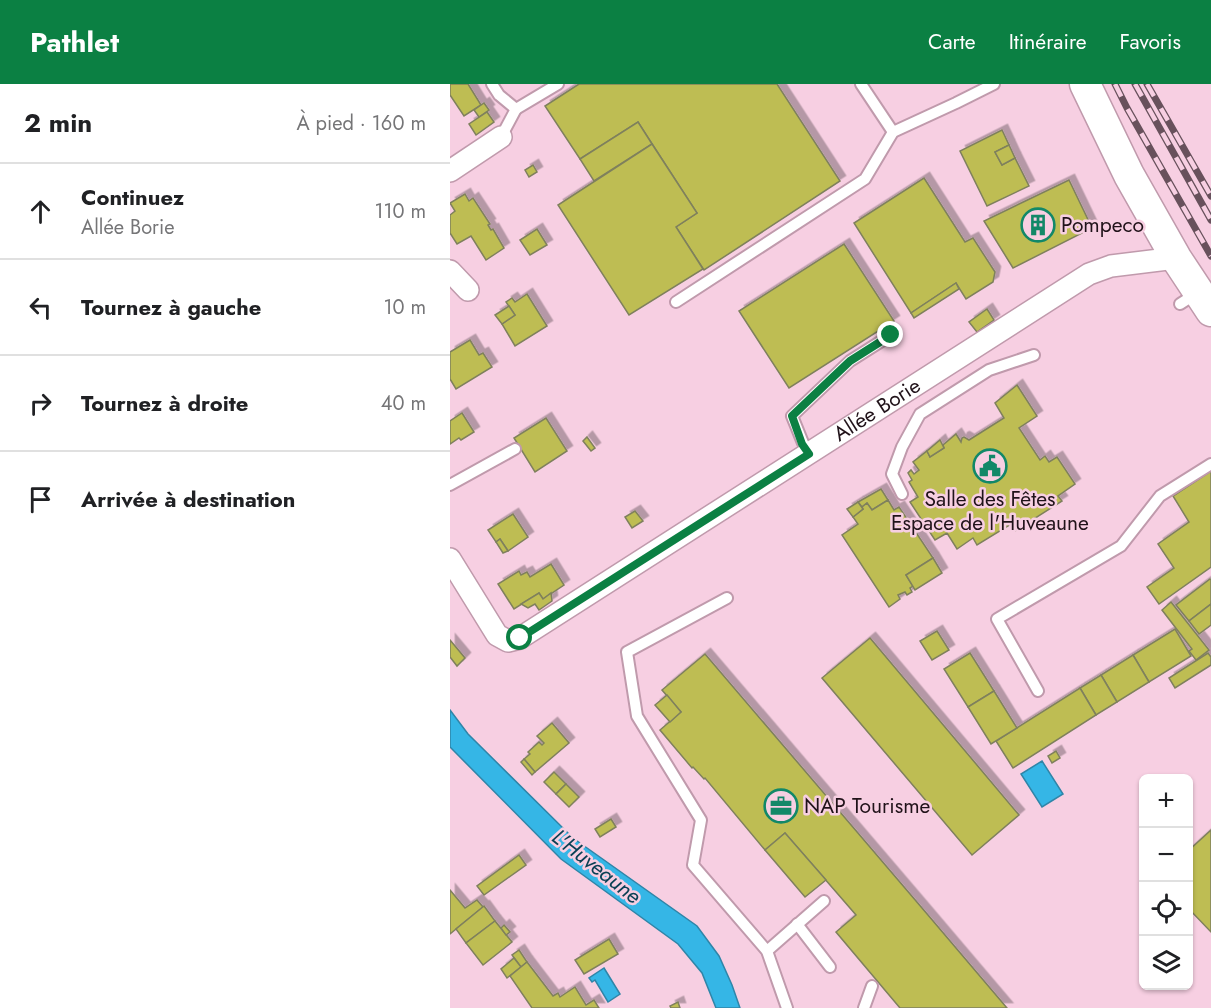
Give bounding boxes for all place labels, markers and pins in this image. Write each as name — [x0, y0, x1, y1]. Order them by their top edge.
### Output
building icon: Pompeco — [1020, 207, 1056, 243]
place label: Pompeco — [1061, 210, 1144, 240]
public building icon: Salle des Fêtes Espace de l'Huveaune — [972, 448, 1008, 484]
place label: Salle des Fêtes Espace de l'Huveaune — [891, 484, 1089, 538]
office icon: NAP Tourisme — [763, 788, 799, 824]
place label: NAP Tourisme — [804, 791, 931, 821]

